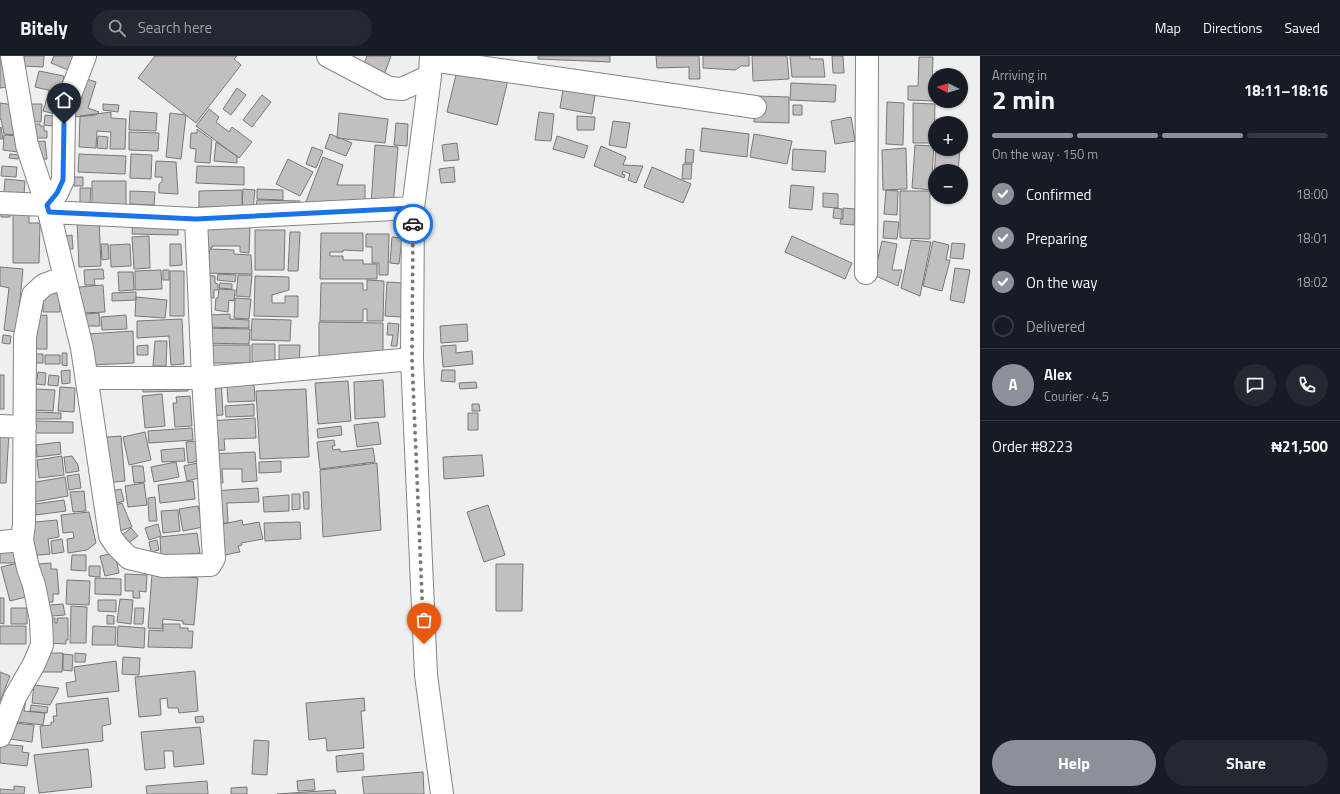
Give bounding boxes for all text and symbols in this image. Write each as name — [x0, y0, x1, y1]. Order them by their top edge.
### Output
search box — [92, 10, 372, 46]
text: Bitely — [20, 13, 68, 42]
text: Search here — [138, 16, 212, 39]
icon: search — [106, 17, 128, 39]
text: Map — [1155, 17, 1181, 38]
text: Directions — [1203, 17, 1262, 38]
text: Saved — [1284, 17, 1320, 38]
text: Arriving in — [992, 65, 1047, 85]
north arrow — [928, 68, 968, 108]
map controls — [928, 68, 968, 204]
text: 18:11–18:16 — [1244, 79, 1328, 102]
text: 2 min — [992, 80, 1055, 119]
pin — [47, 83, 81, 124]
icon: home — [53, 89, 75, 111]
button: + — [928, 116, 968, 156]
text: On the way · 150 m — [992, 144, 1098, 164]
button: − — [928, 164, 968, 204]
icon: check — [992, 183, 1014, 205]
text: Confirmed — [1026, 183, 1091, 206]
text: 18:00 — [1296, 184, 1328, 204]
courier — [393, 204, 433, 244]
icon: car — [402, 213, 424, 235]
icon: check — [992, 227, 1014, 249]
text: Preparing — [1026, 227, 1087, 250]
text: 18:01 — [1296, 228, 1328, 248]
icon: check — [992, 271, 1014, 293]
text: On the way — [1026, 271, 1098, 294]
text: 18:02 — [1296, 272, 1328, 292]
text: Delivered — [1026, 315, 1085, 338]
text: Alex — [1044, 363, 1072, 386]
button: chat — [1234, 364, 1276, 406]
button: phone — [1286, 364, 1328, 406]
text: A — [1008, 373, 1018, 396]
text: Courier · 4.5 — [1044, 386, 1109, 406]
text: Order #8223 — [992, 435, 1073, 458]
text: ₦21,500 — [1271, 435, 1328, 458]
pin — [407, 603, 441, 644]
icon: bag — [413, 609, 435, 631]
button: Help — [992, 740, 1156, 786]
button: Share — [1164, 740, 1328, 786]

